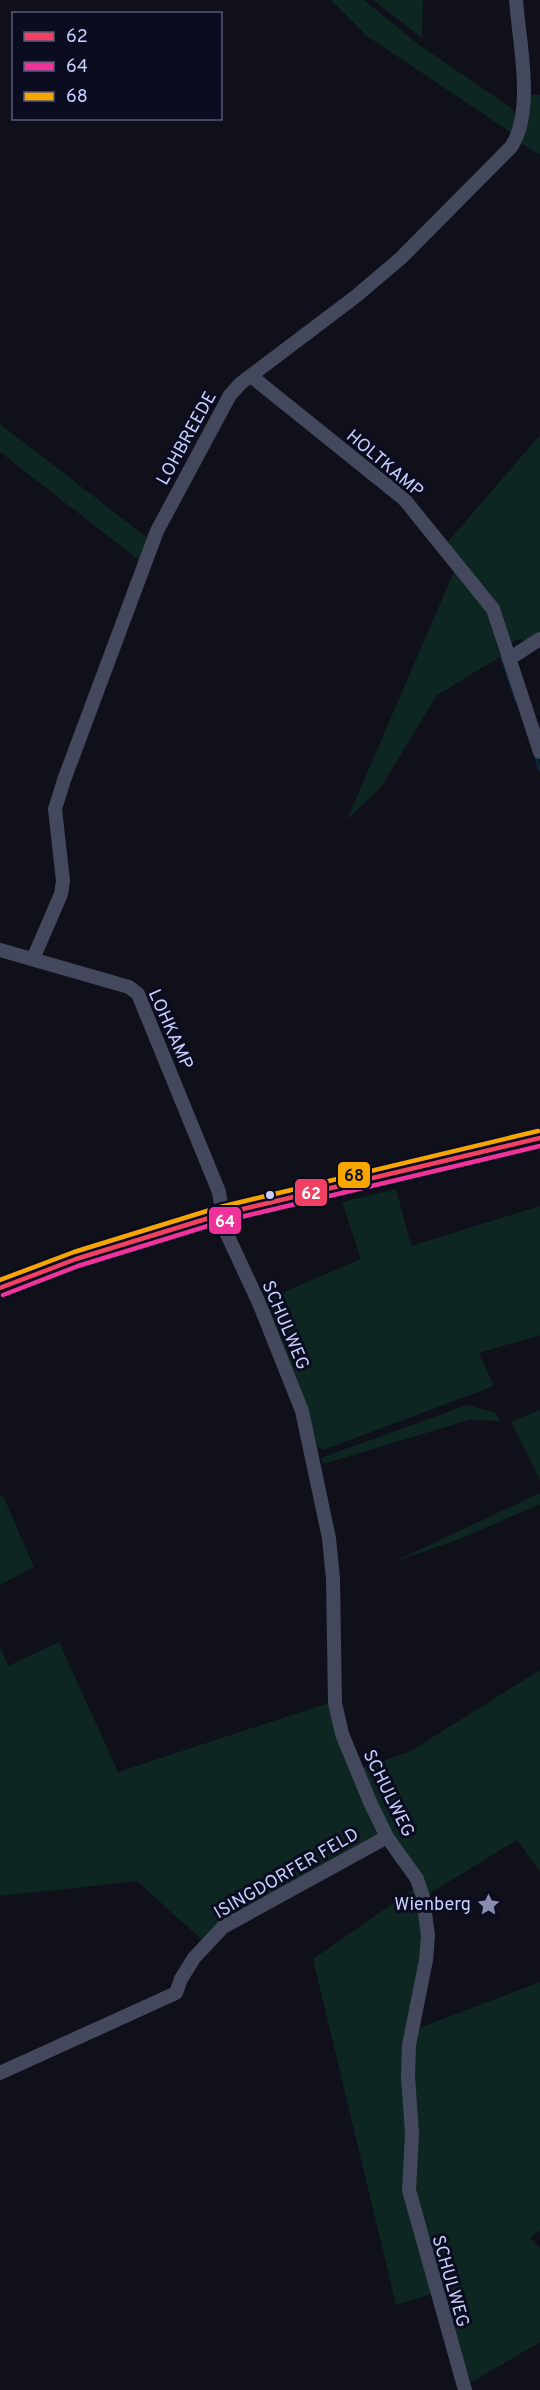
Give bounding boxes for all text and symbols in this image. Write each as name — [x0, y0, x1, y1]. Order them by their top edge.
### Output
legend — [12, 12, 222, 120]
text: 62 — [66, 26, 88, 49]
text: 64 — [66, 56, 88, 79]
text: 68 — [66, 86, 88, 109]
street label: LOHBREEDE — [152, 388, 222, 490]
street label: HOLTKAMP — [341, 425, 427, 503]
street label: LOHKAMP — [142, 986, 197, 1073]
line badge: 68 — [337, 1161, 371, 1189]
text: 68 — [344, 1167, 364, 1187]
line badge: 62 — [294, 1178, 328, 1207]
text: 62 — [301, 1185, 321, 1205]
unlabelled marker — [264, 1189, 276, 1201]
line badge: 64 — [208, 1206, 242, 1235]
text: 64 — [215, 1213, 235, 1233]
street label: SCHULWEG — [256, 1278, 314, 1374]
street label: SCHULWEG — [357, 1746, 419, 1841]
street label: ISINGDORFER FELD — [210, 1823, 363, 1925]
place icon: Wienberg — [476, 1891, 502, 1917]
place label: Wienberg — [394, 1894, 471, 1917]
street label: SCHULWEG — [425, 2233, 474, 2330]

